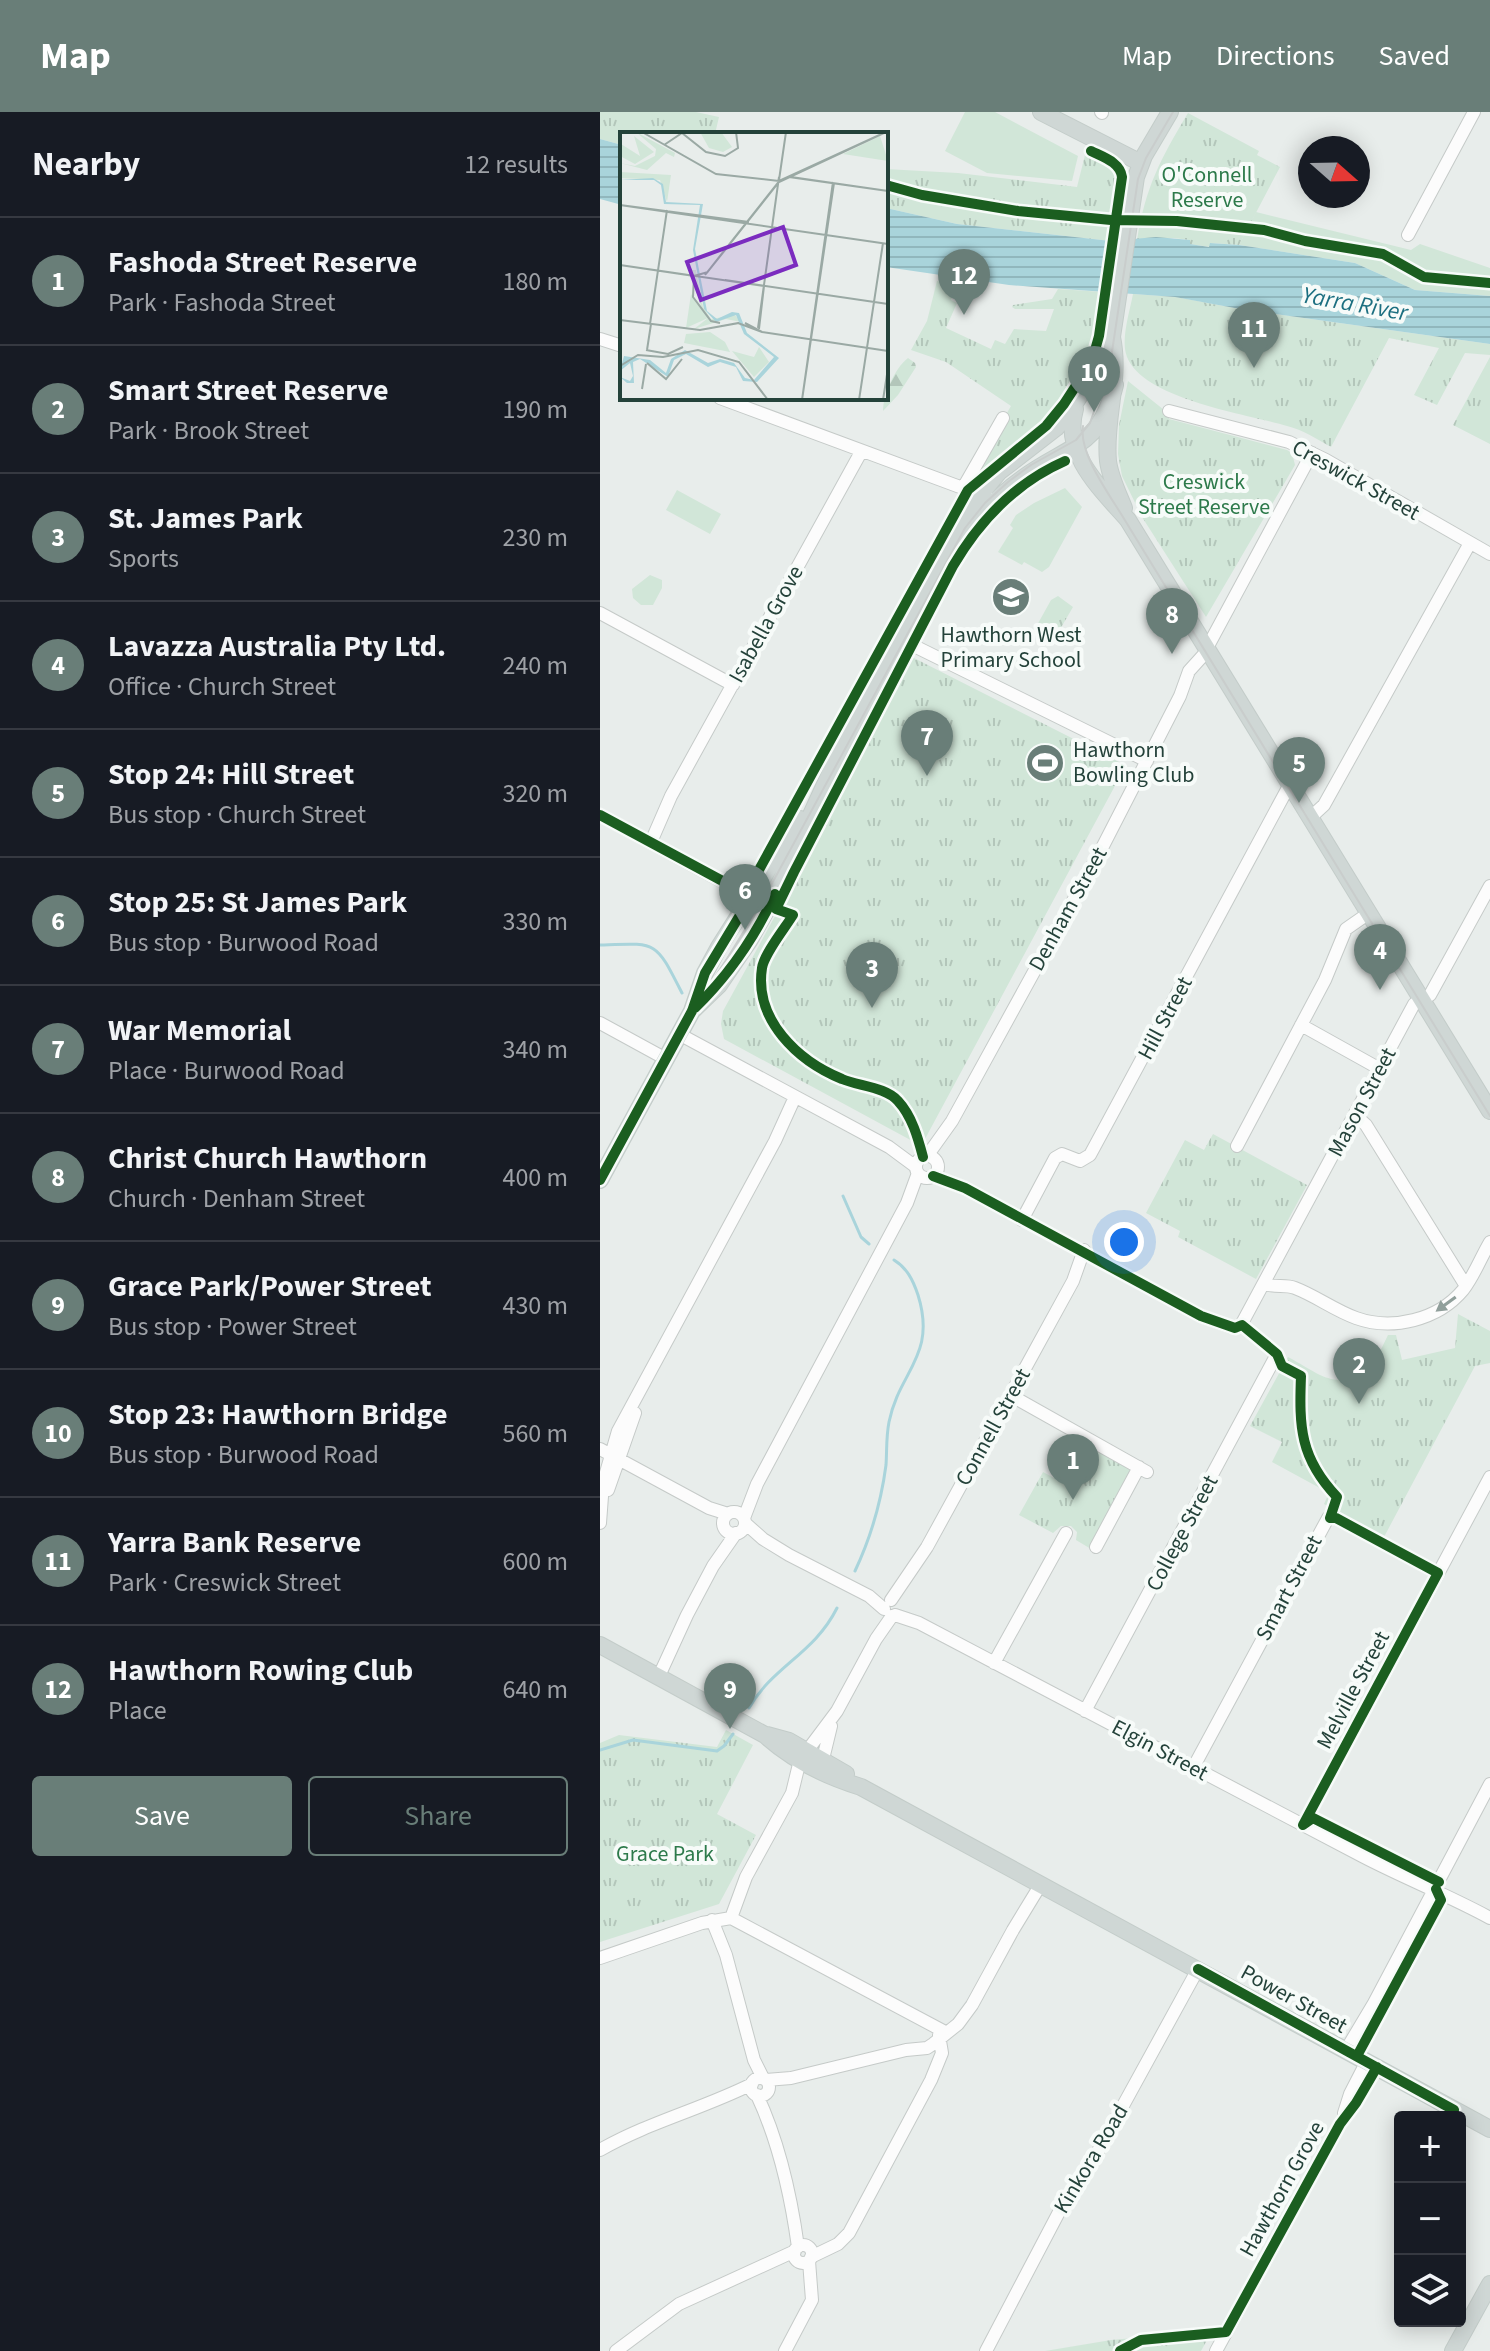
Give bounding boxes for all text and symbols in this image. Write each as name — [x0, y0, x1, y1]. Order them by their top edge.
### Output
text: Map — [40, 29, 111, 83]
text: Map — [1122, 36, 1172, 76]
text: Directions — [1216, 36, 1335, 76]
text: Saved — [1379, 36, 1450, 76]
inset map — [620, 132, 888, 400]
north arrow — [1298, 136, 1370, 208]
text: Nearby — [32, 140, 140, 189]
text: 12 results — [464, 146, 568, 183]
park label: O'Connell Reserve — [1162, 159, 1252, 216]
text: Fashoda Street Reserve — [108, 241, 417, 284]
pin: 12 — [938, 249, 990, 315]
text: 1 — [51, 263, 65, 300]
text: 180 m — [502, 263, 568, 300]
water label: Yarra River — [1300, 278, 1412, 331]
text: Park · Fashoda Street — [108, 284, 336, 321]
pin: 11 — [1228, 302, 1280, 368]
pin: 10 — [1068, 346, 1120, 412]
text: Smart Street Reserve — [108, 369, 388, 412]
text: 2 — [51, 391, 65, 428]
text: 190 m — [502, 391, 568, 428]
text: Park · Brook Street — [108, 412, 309, 449]
street label: Creswick Street — [1286, 432, 1426, 529]
park label: Creswick Street Reserve — [1138, 466, 1270, 523]
text: St. James Park — [108, 497, 303, 540]
text: 3 — [51, 519, 65, 556]
text: 230 m — [502, 519, 568, 556]
text: Sports — [108, 540, 179, 577]
street label: Isabella Grove — [721, 559, 812, 689]
school or university icon: Hawthorn West Primary School — [990, 576, 1032, 618]
pin: 8 — [1146, 588, 1198, 654]
place label: Hawthorn West Primary School — [940, 619, 1082, 676]
text: Lavazza Australia Pty Ltd. — [108, 625, 446, 668]
text: 4 — [51, 647, 65, 684]
text: 240 m — [502, 647, 568, 684]
text: Office · Church Street — [108, 668, 336, 705]
pin: 7 — [901, 710, 953, 776]
place label: Hawthorn Bowling Club — [1073, 734, 1194, 791]
pin: 5 — [1273, 737, 1325, 803]
sports icon: Hawthorn Bowling Club — [1024, 742, 1066, 784]
text: Stop 24: Hill Street — [108, 753, 354, 796]
text: 5 — [51, 775, 65, 812]
text: 320 m — [502, 775, 568, 812]
text: Bus stop · Church Street — [108, 796, 366, 833]
street label: Denham Street — [1021, 841, 1116, 977]
pin: 6 — [719, 864, 771, 930]
text: Stop 25: St James Park — [108, 881, 407, 924]
text: 6 — [51, 903, 65, 940]
text: 330 m — [502, 903, 568, 940]
text: Bus stop · Burwood Road — [108, 924, 379, 961]
pin: 4 — [1354, 924, 1406, 990]
pin: 3 — [846, 942, 898, 1008]
street label: Hill Street — [1130, 970, 1201, 1065]
text: War Memorial — [108, 1009, 291, 1052]
text: 7 — [51, 1031, 65, 1068]
text: 340 m — [502, 1031, 568, 1068]
street label: Mason Street — [1320, 1041, 1405, 1162]
text: Place · Burwood Road — [108, 1052, 345, 1089]
text: Christ Church Hawthorn — [108, 1137, 427, 1180]
text: 8 — [51, 1159, 65, 1196]
text: 400 m — [502, 1159, 568, 1196]
text: Church · Denham Street — [108, 1180, 365, 1217]
your location — [1104, 1222, 1144, 1262]
text: Grace Park/Power Street — [108, 1265, 431, 1308]
text: 9 — [51, 1287, 65, 1324]
text: 430 m — [502, 1287, 568, 1324]
one-way arrow — [1435, 1296, 1456, 1312]
text: Bus stop · Power Street — [108, 1308, 357, 1345]
pin: 2 — [1333, 1338, 1385, 1404]
street label: Connell Street — [947, 1362, 1039, 1492]
text: Stop 23: Hawthorn Bridge — [108, 1393, 448, 1436]
text: 10 — [44, 1415, 72, 1452]
text: 560 m — [502, 1415, 568, 1452]
pin: 1 — [1047, 1434, 1099, 1500]
text: Bus stop · Burwood Road — [108, 1436, 379, 1473]
street label: College Street — [1138, 1469, 1226, 1597]
text: Yarra Bank Reserve — [108, 1521, 361, 1564]
street label: Smart Street — [1248, 1529, 1331, 1647]
text: 11 — [44, 1543, 72, 1580]
text: 600 m — [502, 1543, 568, 1580]
text: Park · Creswick Street — [108, 1564, 341, 1601]
street label: Melville Street — [1308, 1625, 1398, 1755]
text: Hawthorn Rowing Club — [108, 1649, 413, 1692]
pin: 9 — [704, 1663, 756, 1729]
text: 12 — [44, 1671, 72, 1708]
text: 640 m — [502, 1671, 568, 1708]
text: Place — [108, 1692, 167, 1729]
street label: Elgin Street — [1106, 1711, 1214, 1789]
button: Save — [32, 1776, 292, 1856]
button: Share — [308, 1776, 568, 1856]
park label: Grace Park — [616, 1838, 714, 1870]
street label: Power Street — [1235, 1957, 1354, 2042]
street label: Kinkora Road — [1046, 2098, 1136, 2220]
map controls — [1394, 2111, 1466, 2327]
button: + — [1394, 2111, 1466, 2183]
street label: Hawthorn Grove — [1232, 2115, 1333, 2263]
button: − — [1394, 2183, 1466, 2255]
button: layers — [1394, 2255, 1466, 2327]

